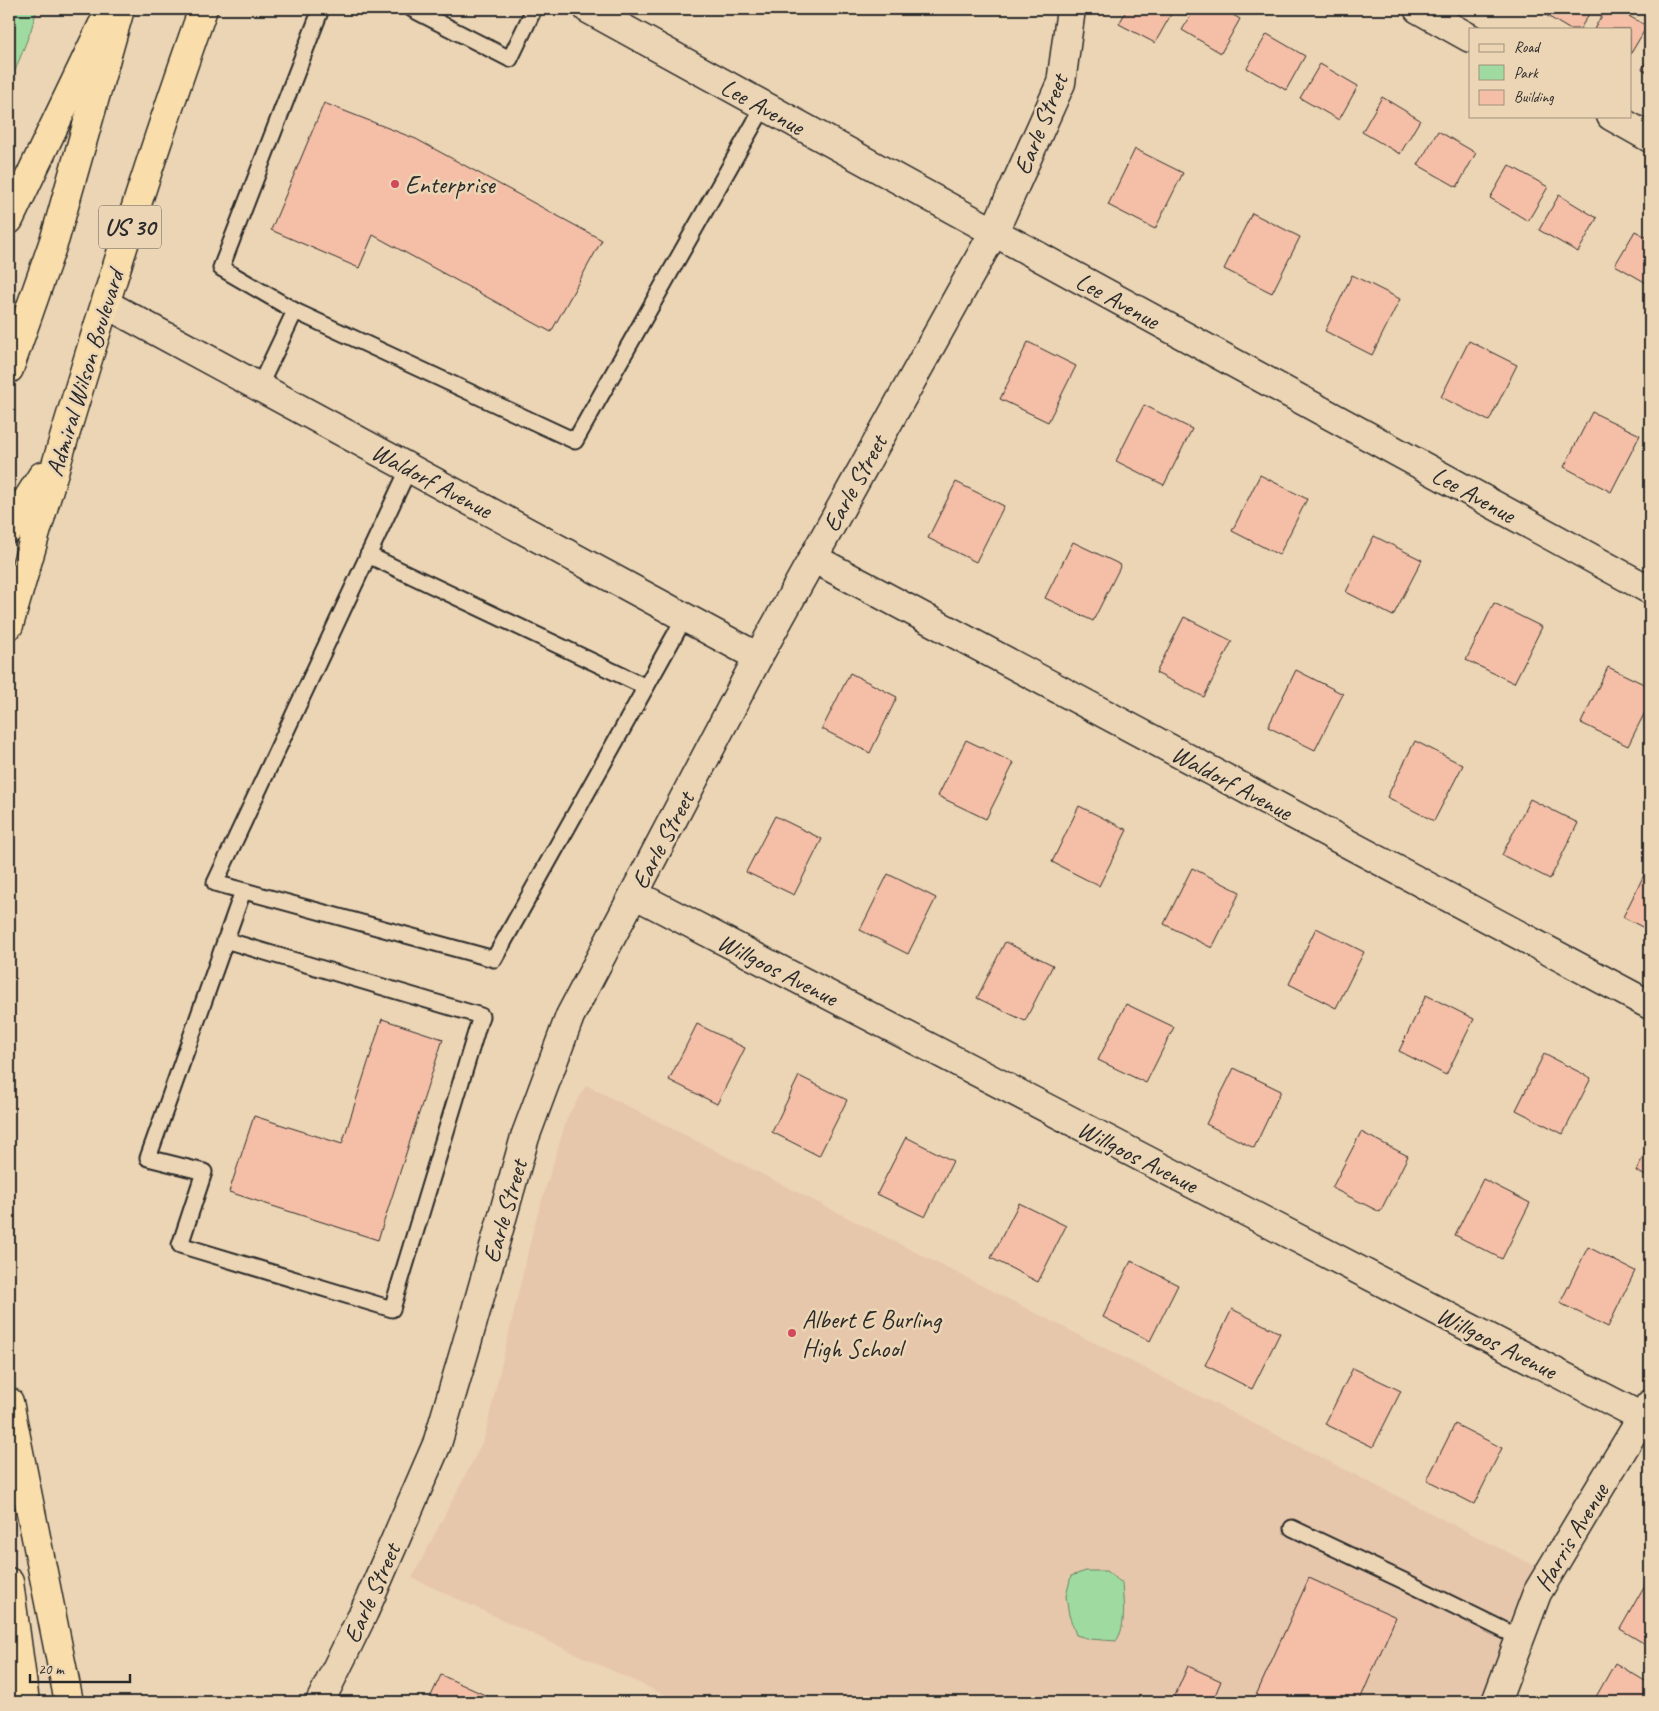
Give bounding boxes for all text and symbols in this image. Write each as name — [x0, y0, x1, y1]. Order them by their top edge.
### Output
legend — [1469, 28, 1632, 118]
text: Road — [1514, 38, 1541, 57]
text: Park — [1514, 64, 1539, 83]
street label: Earle Street — [1006, 67, 1077, 179]
street label: Lee Avenue — [715, 71, 811, 144]
text: Building — [1514, 88, 1554, 107]
place label: Enterprise — [405, 169, 497, 201]
marker: Enterprise — [389, 178, 401, 190]
road number: US 30 — [99, 206, 161, 248]
street label: Admiral Wilson Boulevard — [38, 262, 133, 480]
street label: Lee Avenue — [1070, 265, 1166, 338]
street label: Earle Street — [815, 427, 896, 537]
street label: Waldorf Avenue — [366, 436, 499, 527]
street label: Lee Avenue — [1426, 459, 1522, 532]
street label: Waldorf Avenue — [1166, 738, 1299, 829]
street label: Earle Street — [624, 784, 703, 895]
street label: Willgoos Avenue — [712, 926, 845, 1015]
street label: Willgoos Avenue — [1072, 1113, 1205, 1202]
street label: Earle Street — [475, 1154, 536, 1266]
street label: Willgoos Avenue — [1431, 1299, 1564, 1388]
place label: Albert E Burling High School — [802, 1304, 943, 1365]
marker: Albert E Burling High School — [786, 1327, 798, 1339]
street label: Harris Avenue — [1527, 1476, 1617, 1597]
street label: Earle Street — [336, 1536, 409, 1648]
scale bar — [30, 1651, 130, 1683]
text: 20 m — [38, 1660, 65, 1679]

